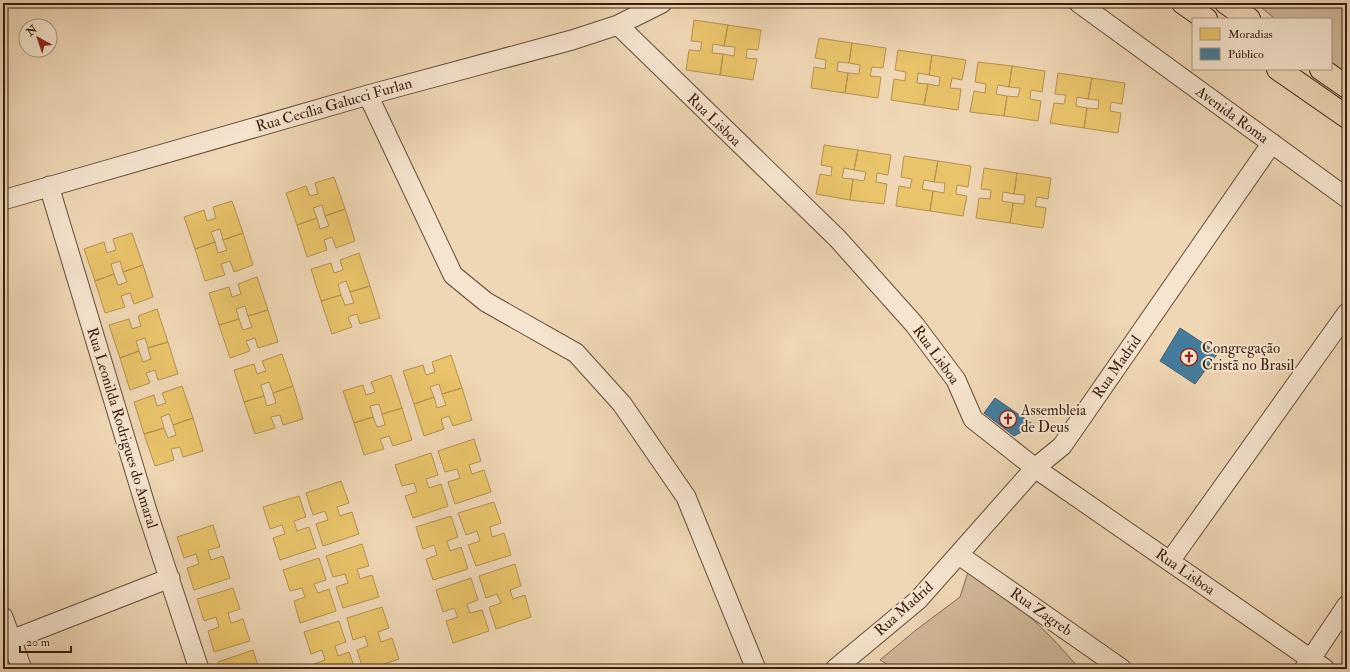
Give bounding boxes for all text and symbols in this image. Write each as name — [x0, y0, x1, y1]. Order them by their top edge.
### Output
north arrow — [18, 18, 58, 58]
legend — [1192, 18, 1332, 70]
text: N — [23, 22, 41, 40]
text: Moradias — [1228, 27, 1273, 42]
text: Público — [1228, 47, 1264, 62]
street label: Rua Cecília Galucci Furlan — [254, 74, 415, 136]
street label: Avenida Roma — [1191, 82, 1273, 148]
street label: Rua Lisboa — [683, 89, 746, 151]
street label: Rua Lisboa — [908, 322, 964, 389]
street label: Rua Leonilda Rodrigues do Amaral — [82, 325, 162, 531]
street label: Rua Madrid — [1088, 331, 1146, 402]
place label: Congregação Cristã no Brasil — [1202, 339, 1294, 375]
church icon: Congregação Cristã no Brasil — [1179, 347, 1199, 367]
place label: Assembleia de Deus — [1020, 401, 1087, 437]
church icon: Assembleia de Deus — [998, 409, 1018, 429]
street label: Rua Lisboa — [1152, 545, 1219, 600]
street label: Rua Madrid — [871, 577, 938, 640]
street label: Rua Zagreb — [1006, 584, 1076, 640]
scale bar — [20, 628, 71, 654]
text: 20 m — [26, 635, 51, 650]

